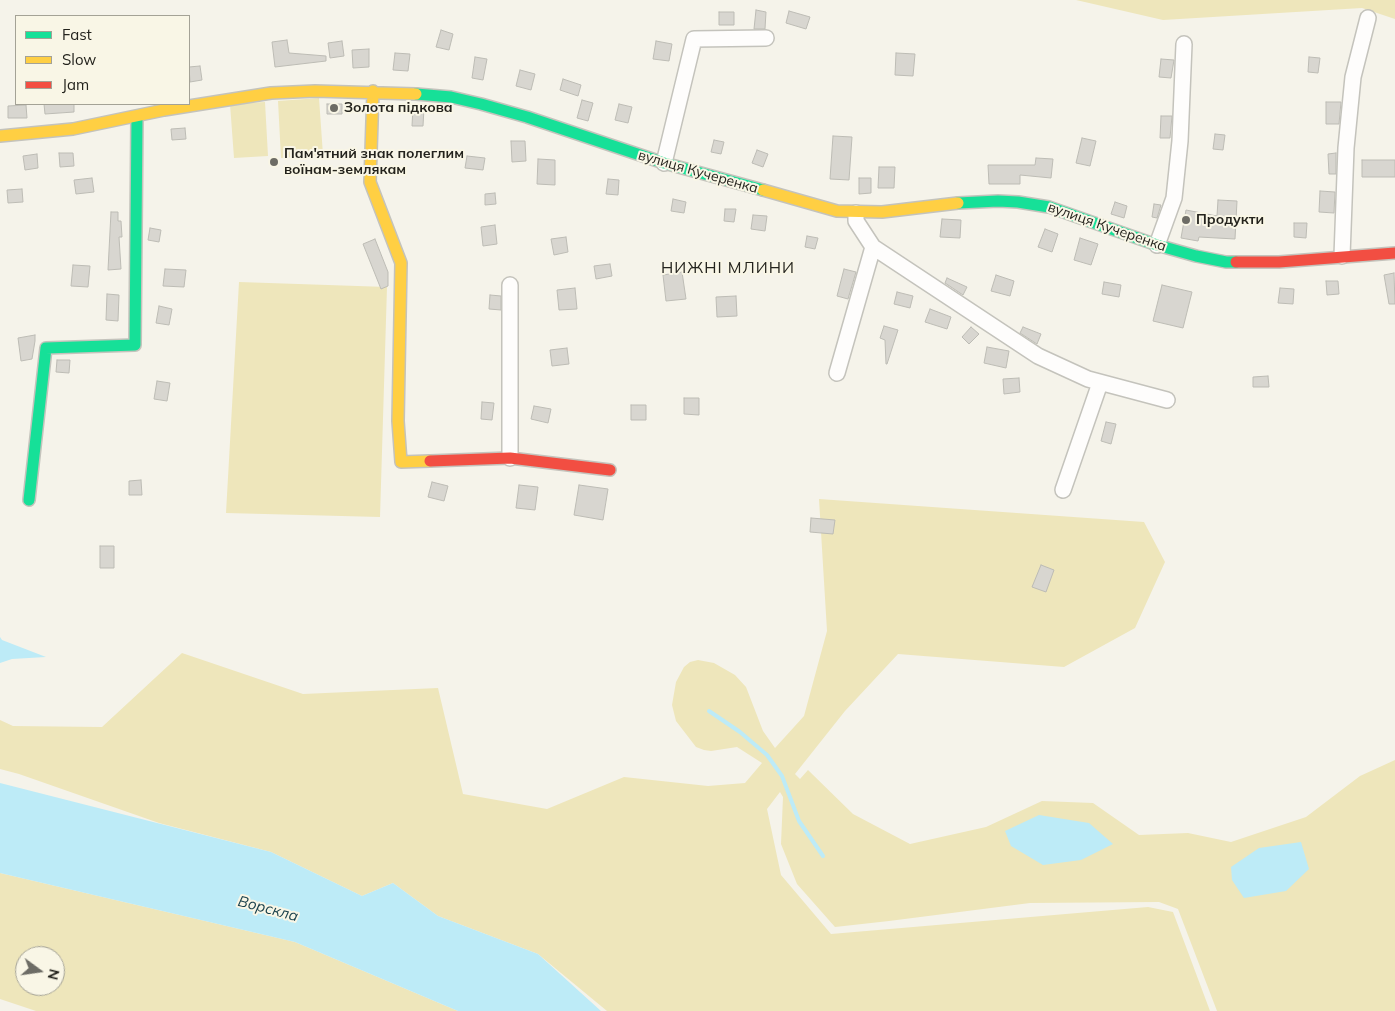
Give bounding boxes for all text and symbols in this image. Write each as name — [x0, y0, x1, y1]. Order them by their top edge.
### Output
legend — [15, 15, 190, 105]
text: Fast — [62, 25, 92, 44]
text: Slow — [62, 50, 96, 69]
text: Jam — [62, 75, 89, 94]
place label: Золота підкова — [344, 100, 453, 116]
marker: Золота підкова — [328, 102, 340, 114]
place label: Пам'ятний знак полеглим воїнам-землякам — [284, 146, 464, 178]
street label: вулиця Кучеренка — [636, 147, 760, 197]
marker: Пам'ятний знак полеглим воїнам-землякам — [268, 156, 280, 168]
street label: вулиця Кучеренка — [1046, 199, 1168, 255]
place label: Продукти — [1196, 212, 1264, 228]
marker: Продукти — [1180, 214, 1192, 226]
district label: НИЖНІ МЛИНИ — [660, 258, 796, 278]
water label: Ворскла — [236, 892, 300, 926]
north arrow — [15, 946, 65, 996]
text: N — [44, 967, 64, 982]

